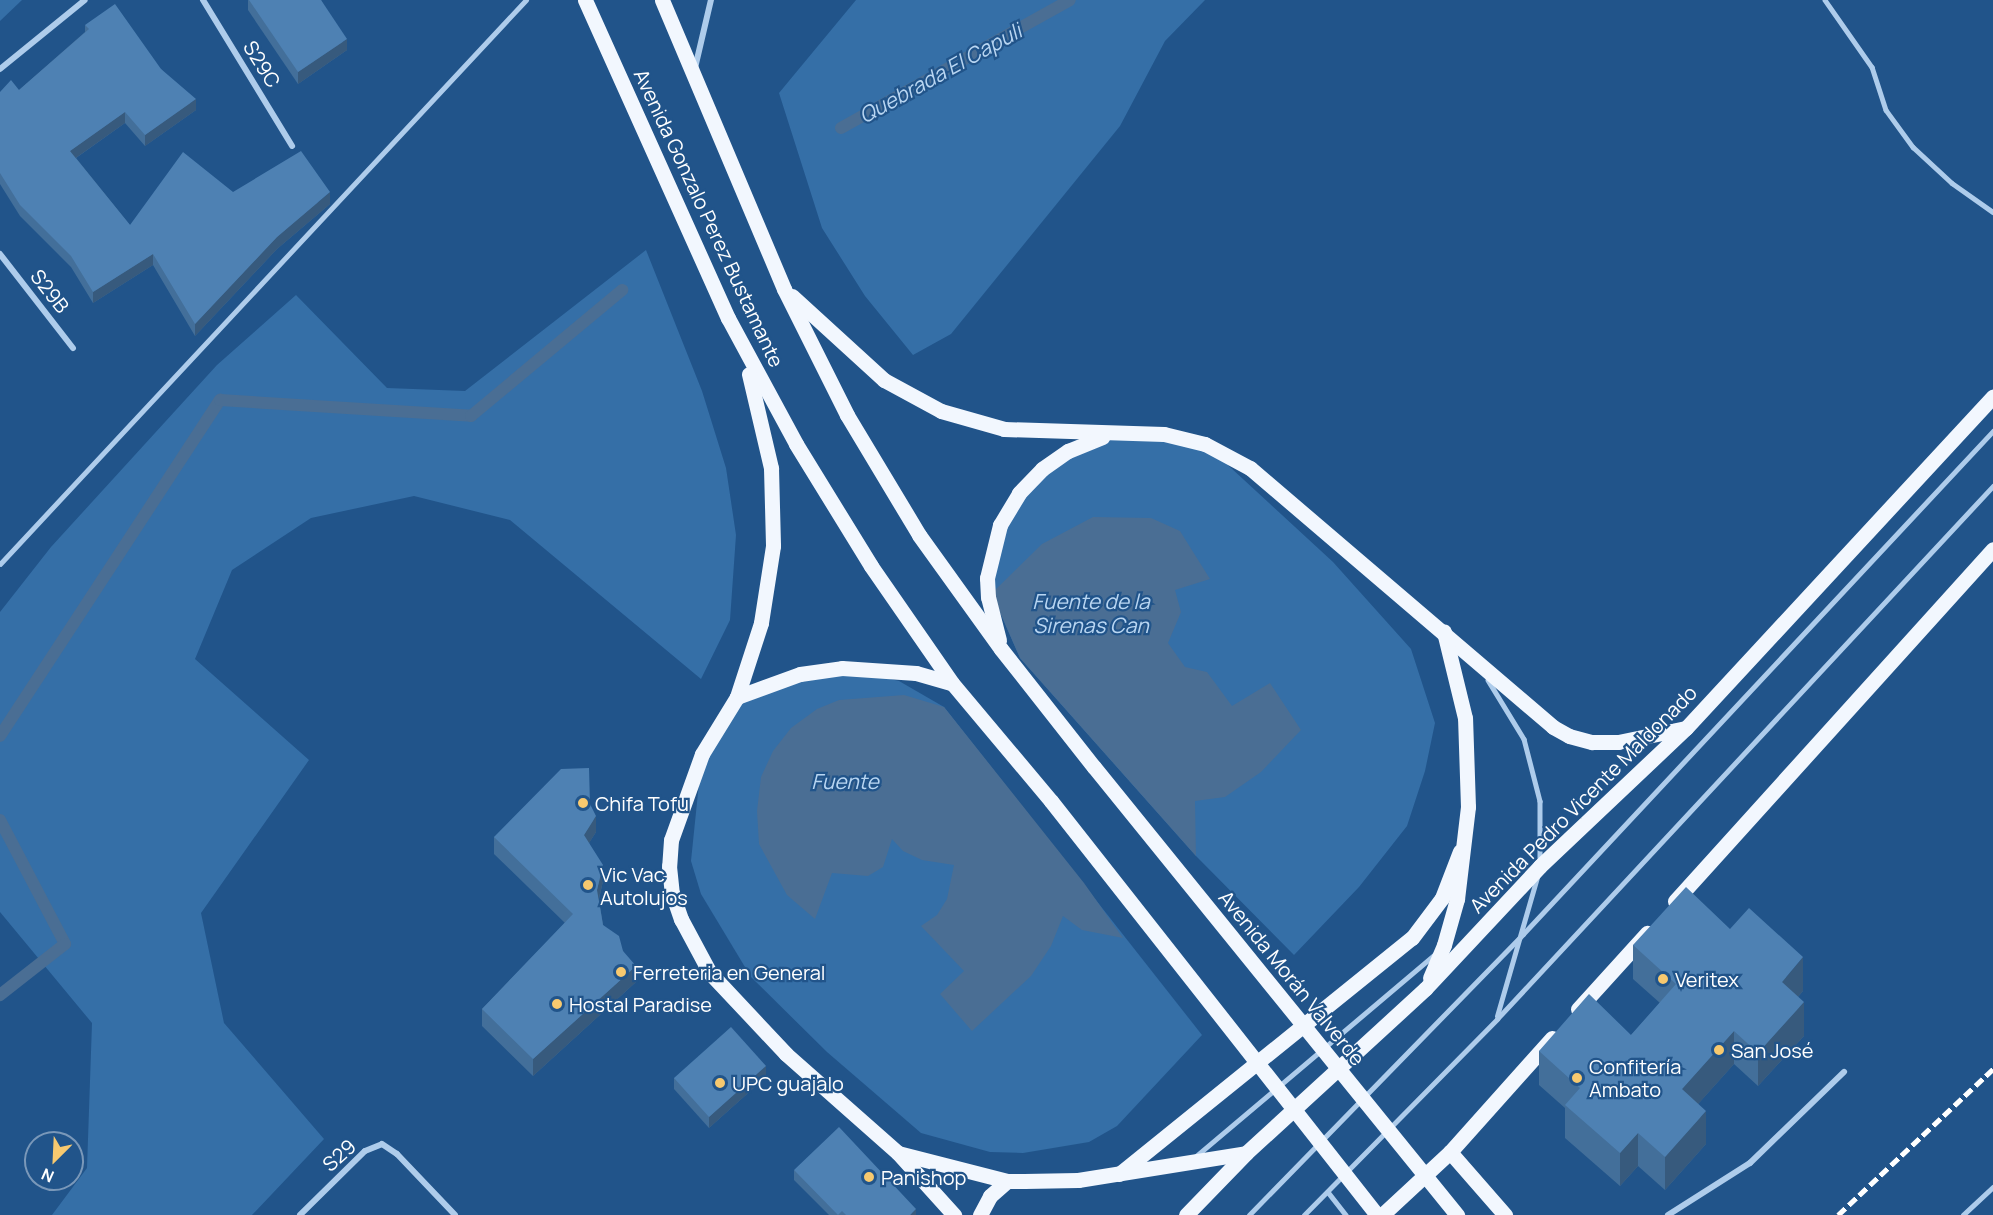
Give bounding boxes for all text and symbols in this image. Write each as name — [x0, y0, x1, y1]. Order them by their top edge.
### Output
water label: Quebrada El Capuli — [854, 18, 1026, 128]
street label: S29C — [238, 36, 286, 92]
street label: Avenida Gonzalo Perez Bustamante — [629, 65, 789, 371]
street label: S29B — [26, 265, 74, 317]
water label: Fuente de la Sirenas Can — [1032, 588, 1150, 638]
street label: Avenida Pedro Vicente Maldonado — [1464, 680, 1702, 918]
water label: Fuente — [811, 768, 879, 794]
place label: Chifa Tofu — [595, 791, 689, 815]
marker: Chifa Tofu — [576, 796, 590, 810]
place label: Vic Vac Autolujos — [600, 862, 688, 909]
marker: Vic Vac Autolujos — [581, 878, 595, 892]
street label: Avenida Morán Valverde — [1214, 886, 1370, 1070]
place label: Ferreteria en General — [633, 960, 826, 984]
marker: Ferreteria en General — [614, 965, 628, 979]
place label: Veritex — [1675, 967, 1739, 991]
marker: Veritex — [1656, 972, 1670, 986]
place label: Hostal Paradise — [569, 992, 712, 1016]
marker: Hostal Paradise — [550, 997, 564, 1011]
place label: San José — [1731, 1038, 1814, 1062]
marker: San José — [1712, 1043, 1726, 1057]
place label: Confitería Ambato — [1589, 1054, 1681, 1101]
place label: UPC guajalo — [732, 1071, 844, 1095]
marker: Confitería Ambato — [1570, 1071, 1584, 1085]
marker: UPC guajalo — [713, 1076, 727, 1090]
north arrow — [24, 1131, 84, 1191]
street label: S29 — [318, 1134, 360, 1176]
text: N — [38, 1163, 57, 1188]
place label: Panishop — [881, 1165, 966, 1189]
marker: Panishop — [862, 1170, 876, 1184]

